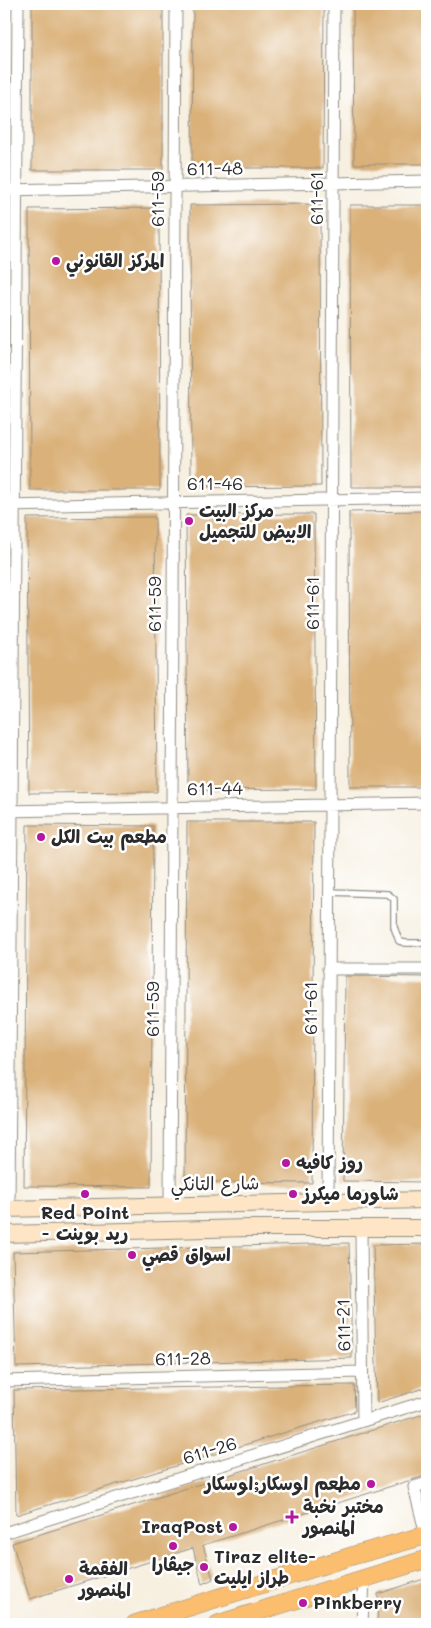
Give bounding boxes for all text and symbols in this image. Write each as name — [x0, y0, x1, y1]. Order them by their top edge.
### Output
street label: 611-48 — [187, 156, 243, 180]
street label: 611-59 — [145, 171, 169, 227]
street label: 611-61 — [304, 171, 328, 225]
place label: المركز القانوني — [66, 248, 164, 277]
marker: المركز القانوني — [50, 255, 62, 267]
street label: 611-46 — [187, 471, 243, 495]
place label: مركز البيت الابيض للتجميل — [199, 498, 311, 543]
marker: مركز البيت الابيض للتجميل — [183, 515, 195, 527]
street label: 611-59 — [142, 576, 166, 632]
street label: 611-61 — [300, 576, 324, 630]
street label: 611-44 — [187, 776, 243, 800]
place label: مطعم بيت الكل — [51, 824, 167, 851]
marker: مطعم بيت الكل — [35, 831, 47, 843]
street label: 611-59 — [140, 981, 164, 1037]
street label: 611-61 — [298, 981, 322, 1035]
place label: روز كافيه — [296, 1150, 363, 1174]
marker: روز كافيه — [280, 1157, 292, 1169]
street label: شارع التانكي — [170, 1170, 260, 1201]
place label: شاورما ميكرز — [301, 1181, 399, 1206]
marker: Red Point - ريد بوينت — [79, 1188, 91, 1200]
marker: شاورما ميكرز — [287, 1188, 299, 1200]
place label: Red Point - ريد بوينت — [41, 1200, 129, 1245]
place label: اسواق قصي — [142, 1242, 231, 1271]
marker: اسواق قصي — [126, 1249, 138, 1261]
street label: 611-21 — [331, 1298, 355, 1352]
street label: 611-28 — [155, 1346, 211, 1370]
street label: 611-26 — [180, 1430, 240, 1470]
place label: مطعم اوسكار;اوسكار — [203, 1471, 361, 1498]
marker: مطعم اوسكار;اوسكار — [365, 1478, 377, 1490]
place label: مختبر نخبة المنصور — [301, 1494, 384, 1539]
marker: مختبر نخبة المنصور — [285, 1510, 299, 1524]
place label: IraqPost — [141, 1514, 223, 1538]
marker: IraqPost — [227, 1521, 239, 1533]
marker: جيڤارا — [167, 1540, 179, 1552]
place label: Tiraz elite- طراز ايليت — [214, 1544, 316, 1589]
place label: جيڤارا — [152, 1552, 195, 1576]
place label: الفقمة المنصور — [77, 1556, 131, 1601]
marker: Tiraz elite- طراز ايليت — [198, 1561, 210, 1573]
marker: الفقمة المنصور — [63, 1573, 75, 1585]
place label: Pinkberry — [313, 1590, 402, 1614]
marker: Pinkberry — [297, 1597, 309, 1609]

